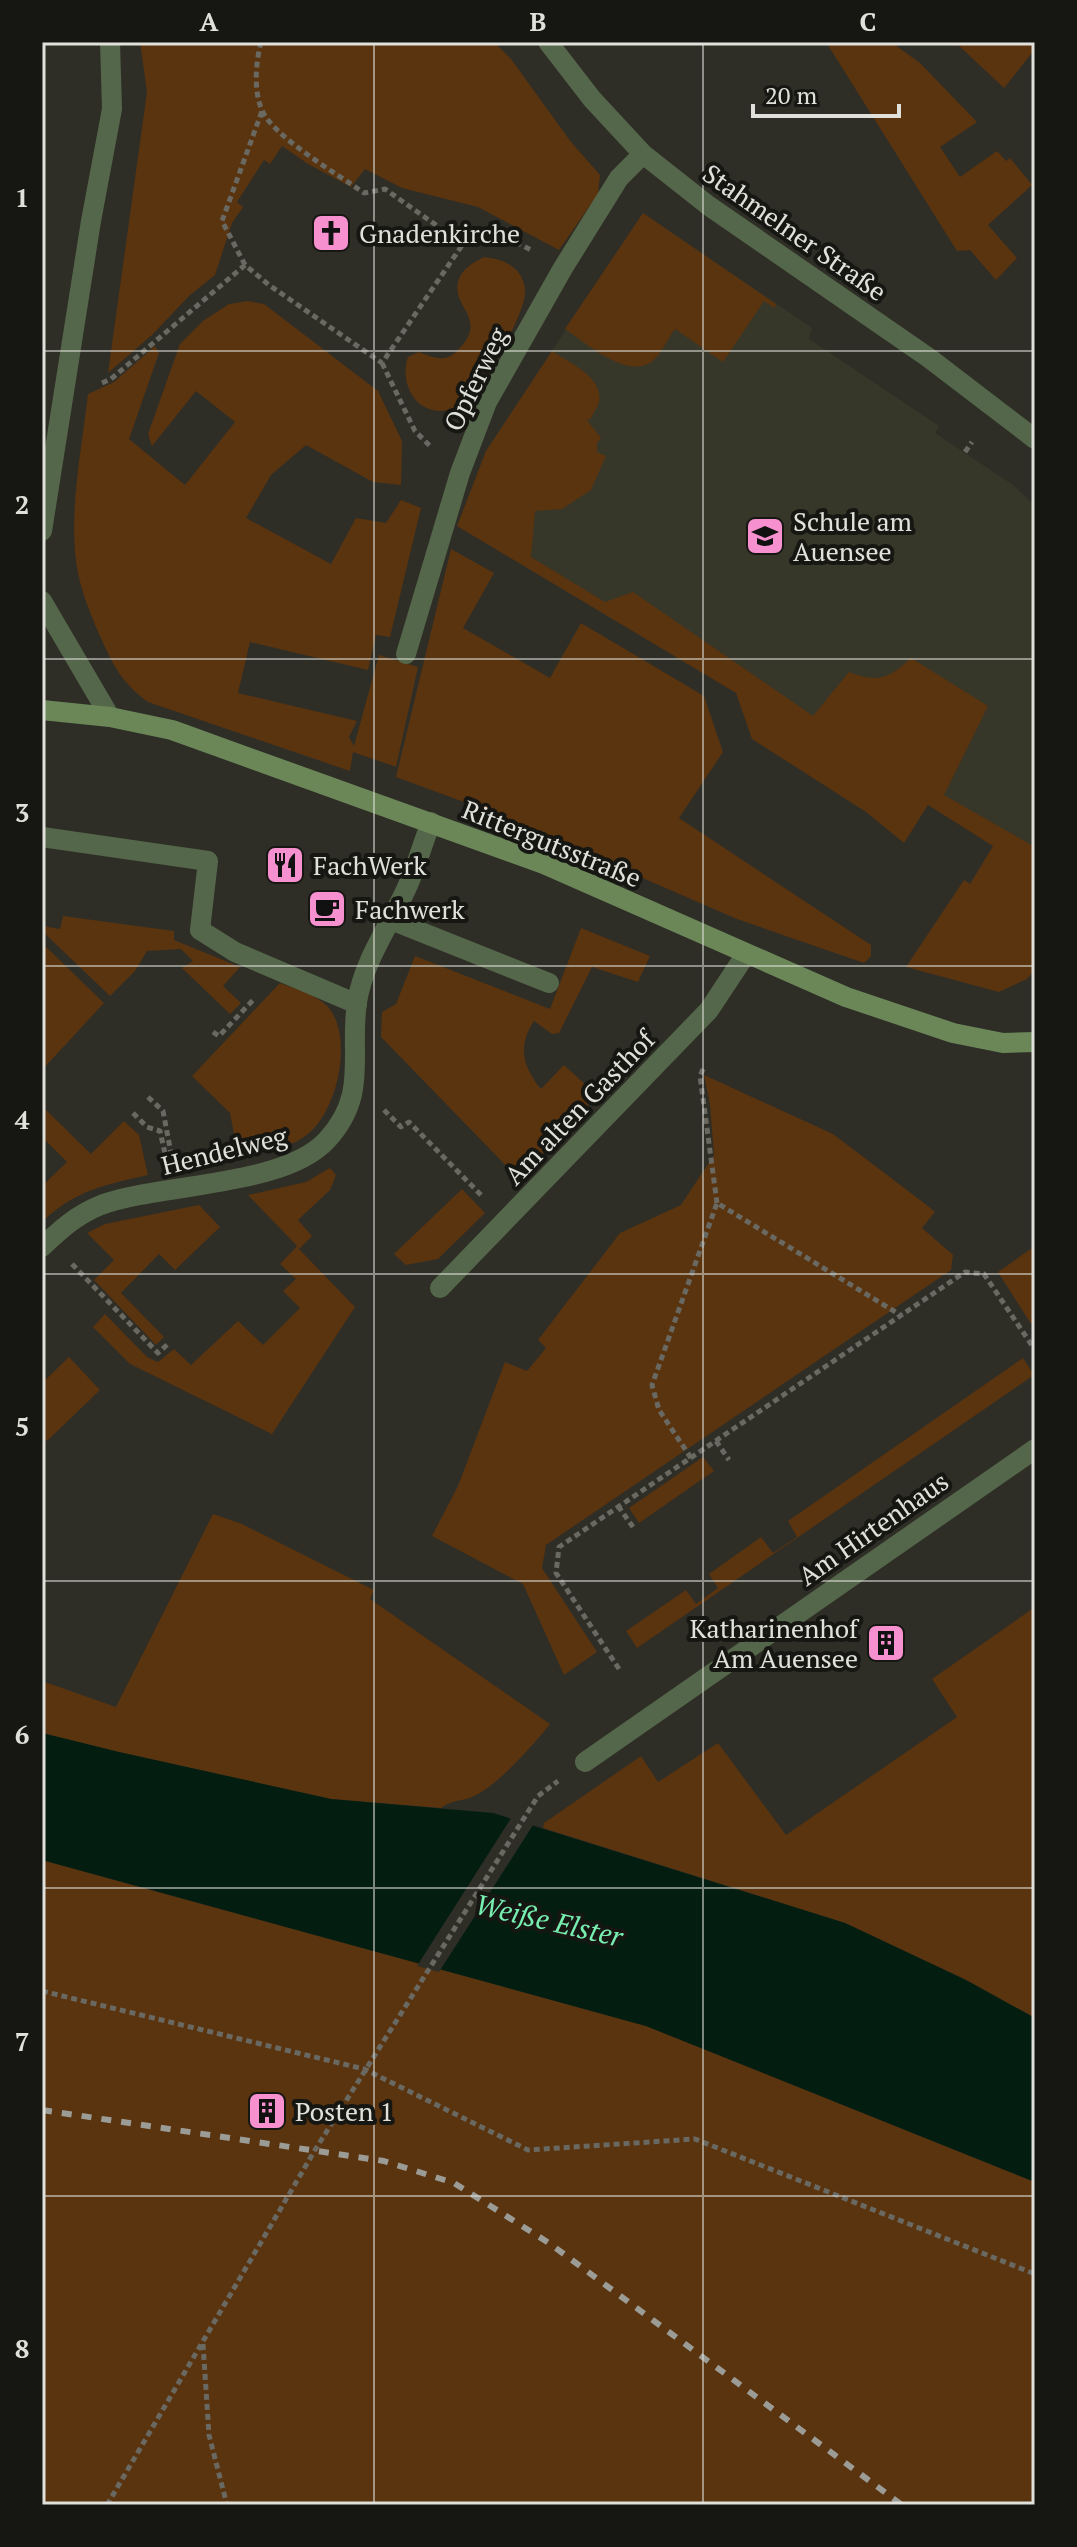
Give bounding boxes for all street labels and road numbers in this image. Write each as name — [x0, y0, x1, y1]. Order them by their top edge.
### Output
street label: Stahmelner Straße — [697, 156, 893, 308]
street label: Opferweg — [435, 321, 515, 436]
street label: Rittergutsstraße — [458, 792, 646, 894]
street label: Am alten Gasthof — [496, 1021, 663, 1192]
street label: Hendelweg — [158, 1118, 291, 1182]
street label: Am Hirtenhaus — [791, 1464, 955, 1592]

